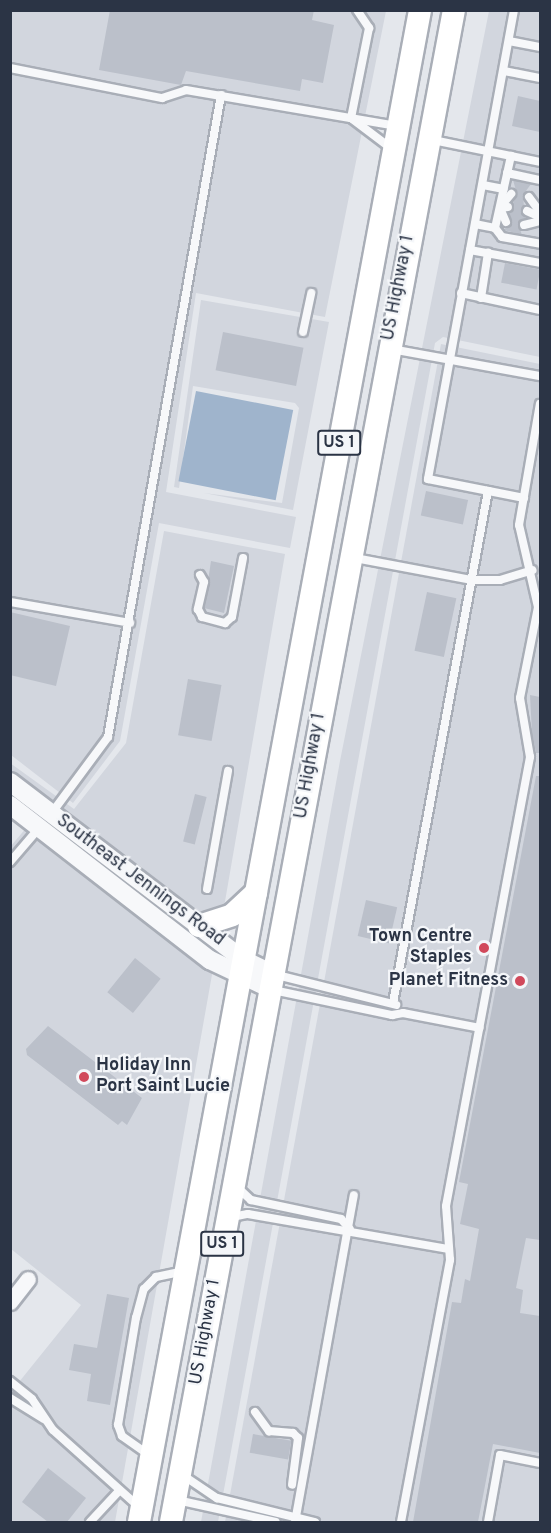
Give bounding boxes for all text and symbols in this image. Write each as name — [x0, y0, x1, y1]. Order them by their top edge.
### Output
street label: US Highway 1 — [378, 233, 420, 343]
road number: US 1 — [316, 430, 362, 456]
street label: US Highway 1 — [291, 711, 331, 821]
street label: Southeast Jennings Road — [51, 811, 229, 951]
place label: Town Centre Staples — [369, 927, 472, 970]
marker: Town Centre Staples — [477, 941, 491, 955]
place label: Planet Fitness — [389, 970, 508, 992]
marker: Planet Fitness — [513, 974, 527, 988]
place label: Holiday Inn Port Saint Lucie — [96, 1056, 230, 1098]
marker: Holiday Inn Port Saint Lucie — [77, 1070, 91, 1084]
road number: US 1 — [200, 1231, 244, 1257]
street label: US Highway 1 — [186, 1277, 226, 1387]

